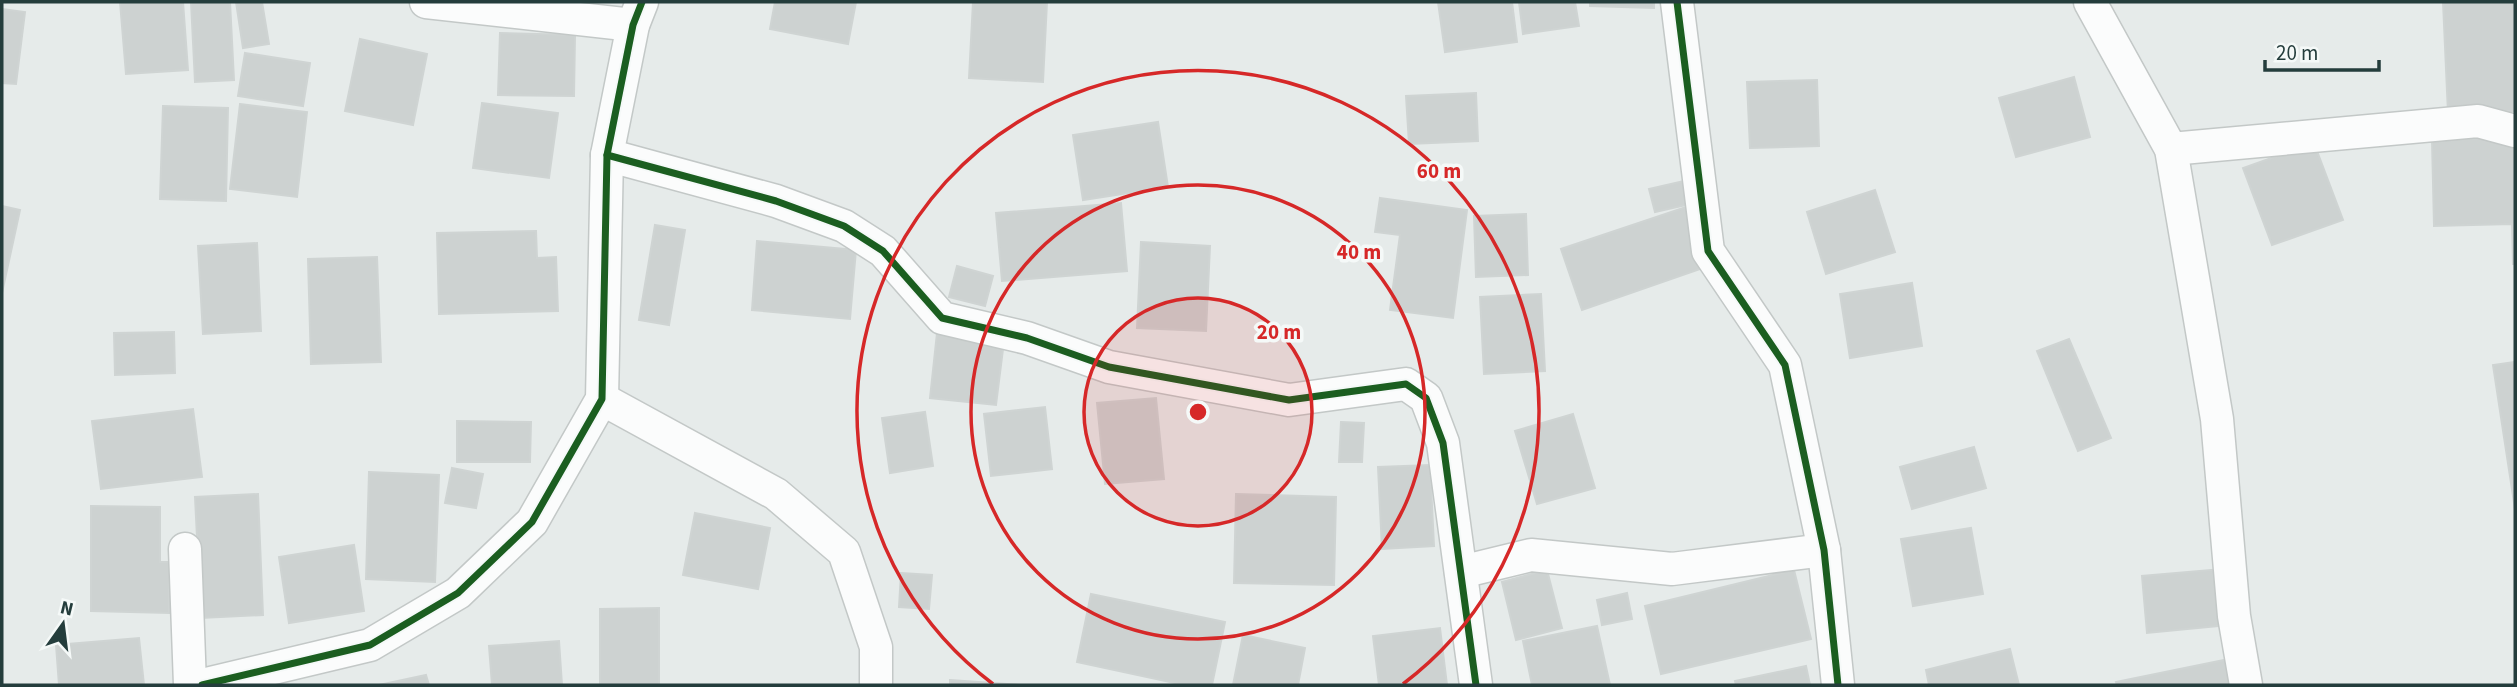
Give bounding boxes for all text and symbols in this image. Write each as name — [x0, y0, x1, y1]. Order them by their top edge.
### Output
scale bar — [2265, 28, 2379, 72]
text: 20 m — [2276, 38, 2318, 68]
text: 60 m — [1417, 156, 1461, 186]
text: 40 m — [1337, 237, 1381, 267]
text: 20 m — [1257, 317, 1301, 347]
centre of rings — [1186, 400, 1210, 424]
north arrow — [28, 589, 98, 659]
text: N — [57, 594, 76, 624]

